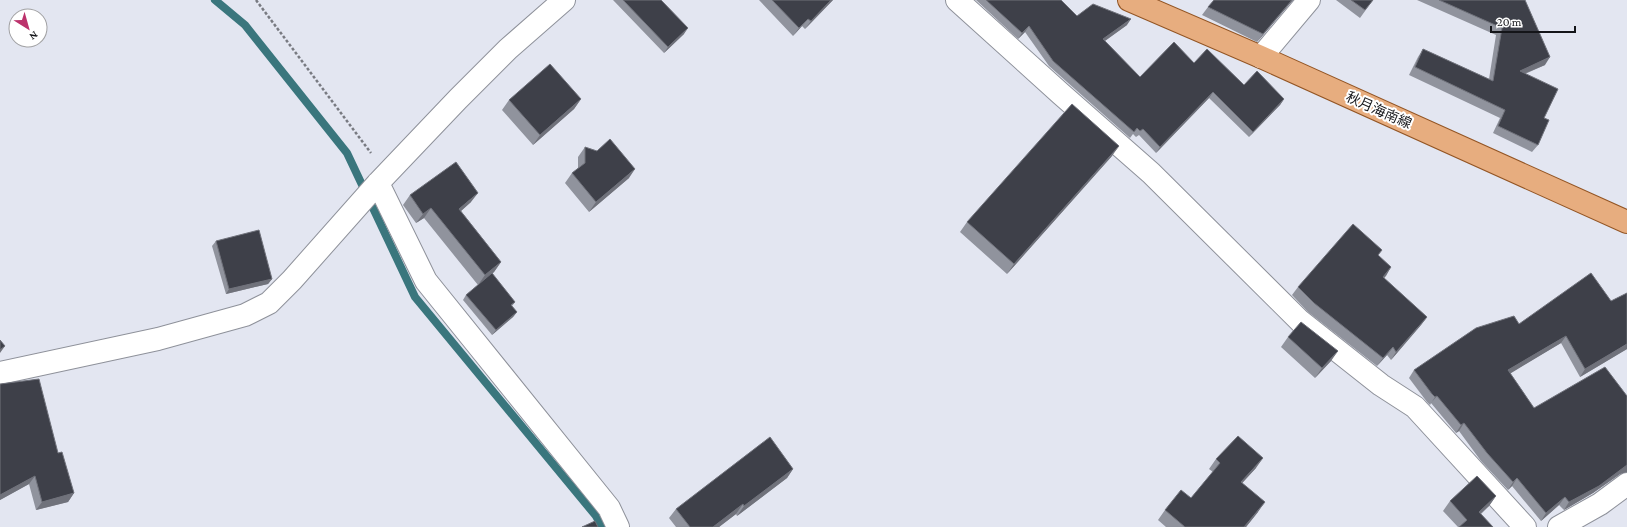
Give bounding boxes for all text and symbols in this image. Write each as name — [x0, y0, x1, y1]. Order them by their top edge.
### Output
north arrow — [8, 8, 48, 48]
scale bar — [1491, 8, 1575, 34]
text: 20 m — [1497, 15, 1522, 29]
text: N — [27, 29, 41, 43]
street label: 秋月海南線 — [1344, 88, 1414, 132]

